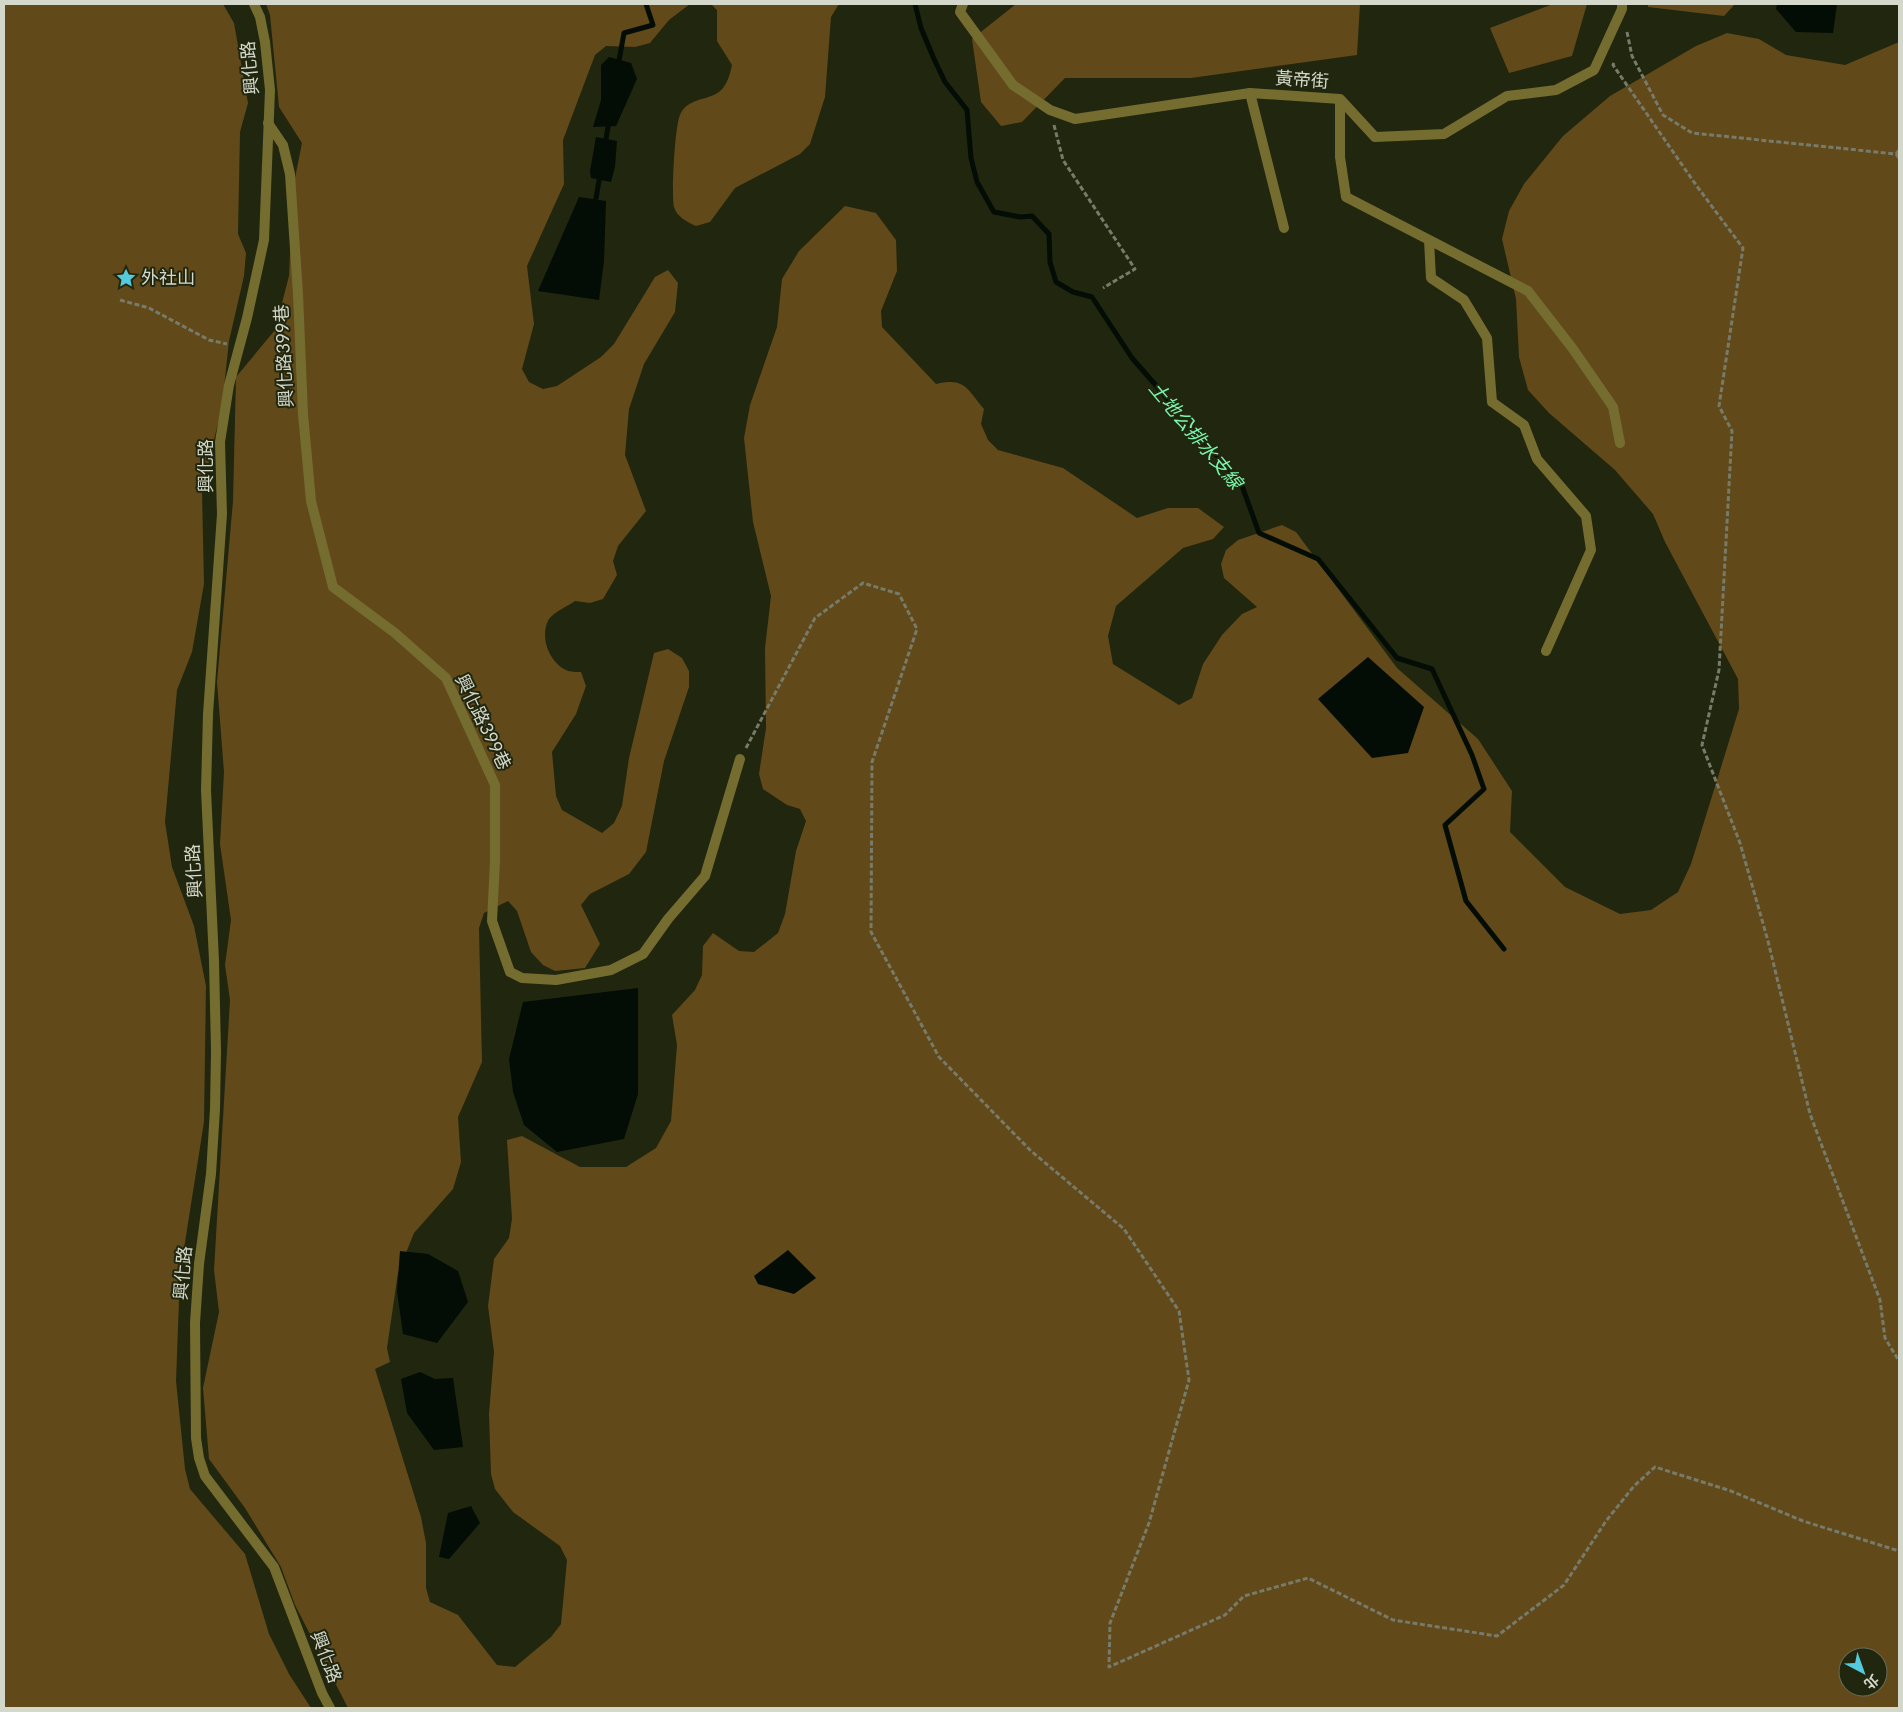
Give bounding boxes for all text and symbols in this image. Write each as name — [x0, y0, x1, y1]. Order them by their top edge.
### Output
street label: 興化路 — [236, 40, 262, 96]
street label: 黃帝街 — [1274, 66, 1330, 92]
place label: 外社山 — [141, 266, 195, 288]
place icon: 外社山 — [115, 267, 137, 289]
street label: 興化路399巷 — [269, 304, 297, 408]
water label: 土地公排水支線 — [1145, 376, 1249, 495]
street label: 興化路 — [194, 439, 216, 493]
street label: 興化路399巷 — [451, 670, 516, 773]
street label: 興化路 — [181, 844, 205, 899]
street label: 興化路 — [169, 1245, 195, 1301]
street label: 興化路 — [307, 1627, 347, 1686]
north arrow — [1838, 1647, 1888, 1697]
text: 北 — [1861, 1671, 1883, 1693]

